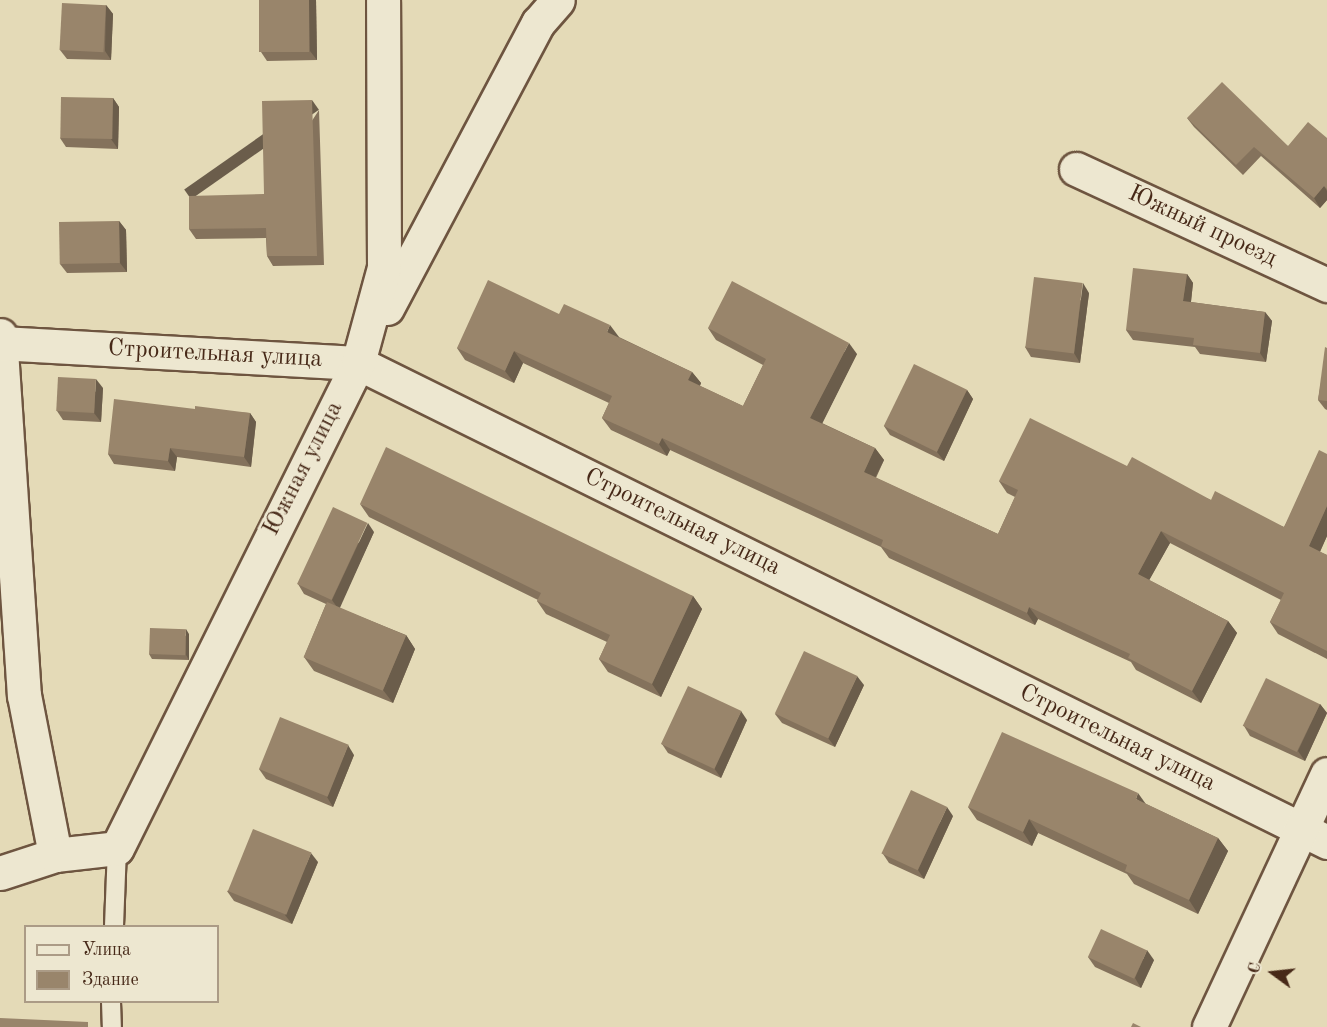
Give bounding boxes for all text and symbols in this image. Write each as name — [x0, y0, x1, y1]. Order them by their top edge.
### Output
street label: Южный проезд — [1123, 180, 1281, 274]
street label: Строительная улица — [107, 335, 323, 375]
street label: Южная улица — [258, 397, 350, 541]
street label: Строительная улица — [579, 463, 785, 583]
street label: Строительная улица — [1014, 679, 1220, 799]
legend — [24, 925, 219, 1003]
text: Улица — [82, 941, 131, 959]
north arrow — [1243, 943, 1303, 1003]
text: С — [1247, 961, 1265, 976]
text: Здание — [82, 971, 139, 989]

